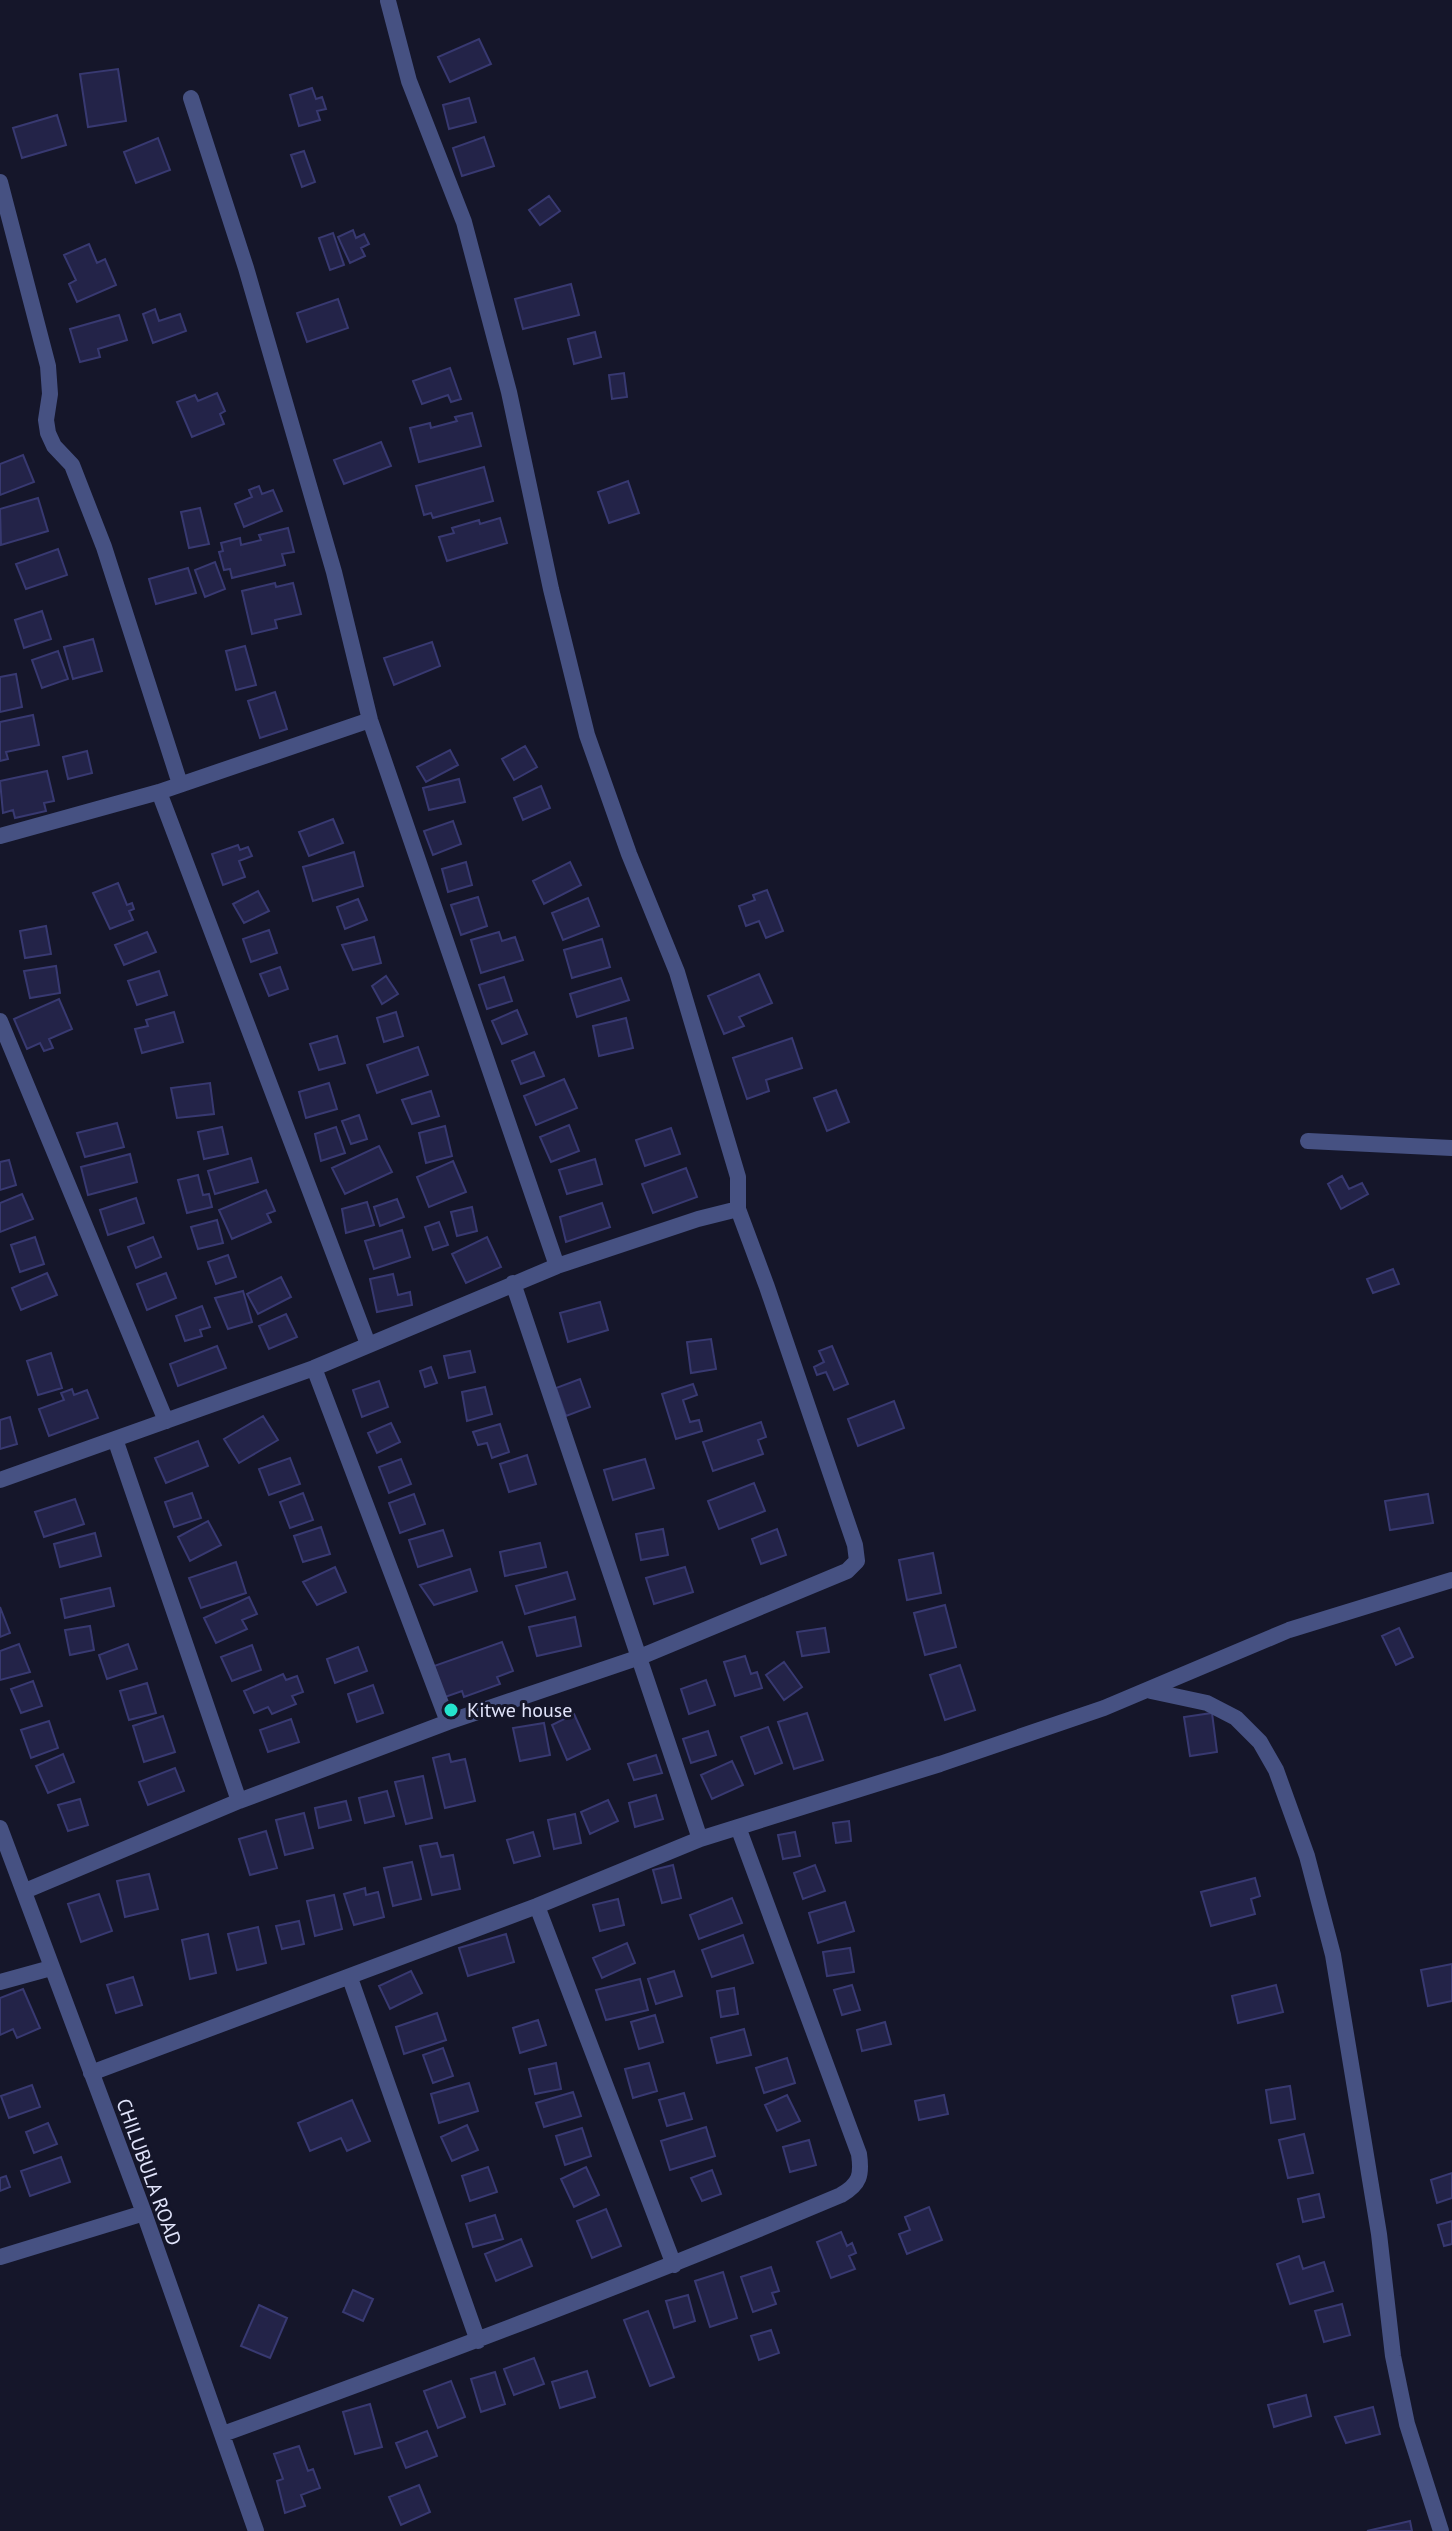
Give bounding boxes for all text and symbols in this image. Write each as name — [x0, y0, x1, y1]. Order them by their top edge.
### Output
place label: Kitwe house — [467, 1697, 572, 1723]
marker: Kitwe house — [442, 1701, 460, 1719]
street label: CHILUBULA ROAD — [110, 2095, 188, 2249]

